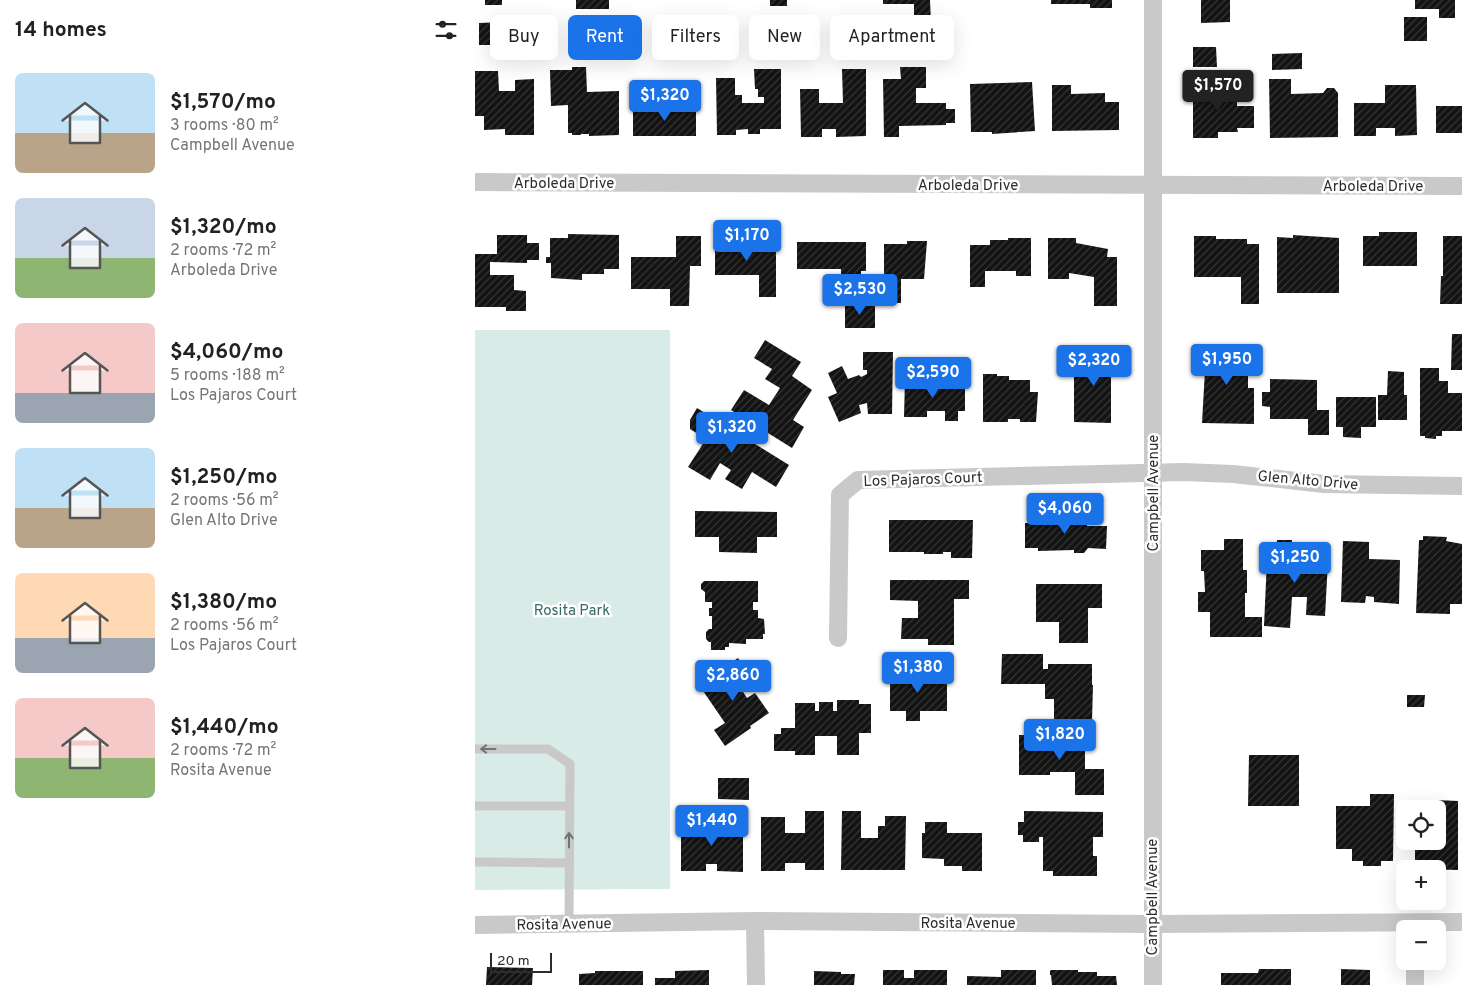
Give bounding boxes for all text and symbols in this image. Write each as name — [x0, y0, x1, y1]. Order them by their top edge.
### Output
chip: Buy — [490, 15, 558, 60]
chip: Rent — [568, 15, 642, 60]
chip: Filters — [652, 15, 739, 60]
chip: New — [749, 15, 820, 60]
chip: Apartment — [830, 15, 954, 60]
icon: filters — [432, 16, 460, 44]
text: 14 homes — [15, 17, 107, 44]
pin: $1,570 — [1177, 70, 1259, 112]
text: $1,570 — [1193, 76, 1243, 96]
pin: $1,320 — [624, 80, 706, 122]
text: $1,320 — [640, 86, 690, 106]
text: $1,570/mo — [170, 89, 276, 116]
icon: home — [55, 93, 115, 153]
text: 3 rooms · 80 m² — [170, 116, 279, 136]
text: Campbell Avenue — [170, 136, 295, 156]
street label: Arboleda Drive — [514, 175, 614, 194]
street label: Arboleda Drive — [918, 177, 1018, 196]
street label: Arboleda Drive — [1323, 178, 1423, 197]
text: $1,320/mo — [170, 214, 277, 241]
icon: home — [55, 218, 115, 278]
pin: $1,170 — [706, 220, 788, 262]
text: $1,170 — [724, 226, 770, 246]
text: 2 rooms · 72 m² — [170, 241, 276, 261]
text: Arboleda Drive — [170, 261, 277, 281]
pin: $2,530 — [819, 274, 901, 316]
text: $2,530 — [833, 280, 887, 300]
text: $4,060/mo — [170, 339, 283, 366]
icon: home — [55, 343, 115, 403]
pin: $2,320 — [1053, 344, 1135, 387]
pin: $1,950 — [1186, 344, 1268, 386]
text: $1,950 — [1202, 350, 1252, 370]
text: $2,320 — [1068, 351, 1121, 371]
pin: $2,590 — [892, 356, 974, 399]
text: $2,590 — [906, 363, 960, 383]
text: 5 rooms · 188 m² — [170, 366, 285, 386]
text: Los Pajaros Court — [170, 386, 297, 406]
pin: $1,320 — [691, 412, 773, 454]
text: $1,320 — [707, 418, 757, 438]
street label: Campbell Avenue — [1145, 435, 1164, 551]
text: $1,250/mo — [170, 464, 277, 491]
icon: home — [55, 468, 115, 528]
street label: Glen Alto Drive — [1257, 468, 1359, 495]
street label: Los Pajaros Court — [863, 469, 983, 492]
text: 2 rooms · 56 m² — [170, 491, 279, 511]
pin: $4,060 — [1024, 492, 1106, 535]
text: $4,060 — [1038, 499, 1092, 519]
text: Glen Alto Drive — [170, 511, 278, 531]
pin: $1,250 — [1254, 542, 1336, 584]
text: $1,250 — [1270, 548, 1320, 568]
text: $1,380/mo — [170, 589, 277, 616]
icon: home — [55, 593, 115, 653]
park label: Rosita Park — [534, 602, 610, 621]
text: 2 rooms · 56 m² — [170, 616, 279, 636]
text: Los Pajaros Court — [170, 636, 297, 656]
pin: $1,380 — [877, 652, 959, 694]
text: $1,380 — [893, 658, 943, 678]
pin: $2,860 — [692, 660, 774, 702]
text: $2,860 — [706, 666, 760, 686]
text: $1,440/mo — [170, 714, 279, 741]
icon: home — [55, 718, 115, 778]
pin: $1,820 — [1019, 718, 1101, 761]
text: $1,820 — [1035, 725, 1085, 745]
text: 2 rooms · 72 m² — [170, 741, 276, 761]
one-way arrow — [480, 744, 496, 754]
text: Rosita Avenue — [170, 761, 272, 781]
map controls — [1396, 800, 1446, 970]
button: locate — [1396, 800, 1446, 850]
pin: $1,440 — [671, 804, 753, 847]
text: $1,440 — [686, 811, 738, 831]
one-way arrow — [564, 833, 574, 849]
street label: Campbell Avenue — [1144, 839, 1163, 955]
button: + — [1396, 860, 1446, 910]
street label: Rosita Avenue — [516, 915, 612, 936]
street label: Rosita Avenue — [920, 915, 1016, 934]
button: − — [1396, 920, 1446, 970]
scale bar — [490, 950, 553, 973]
text: 20 m — [497, 953, 530, 970]

